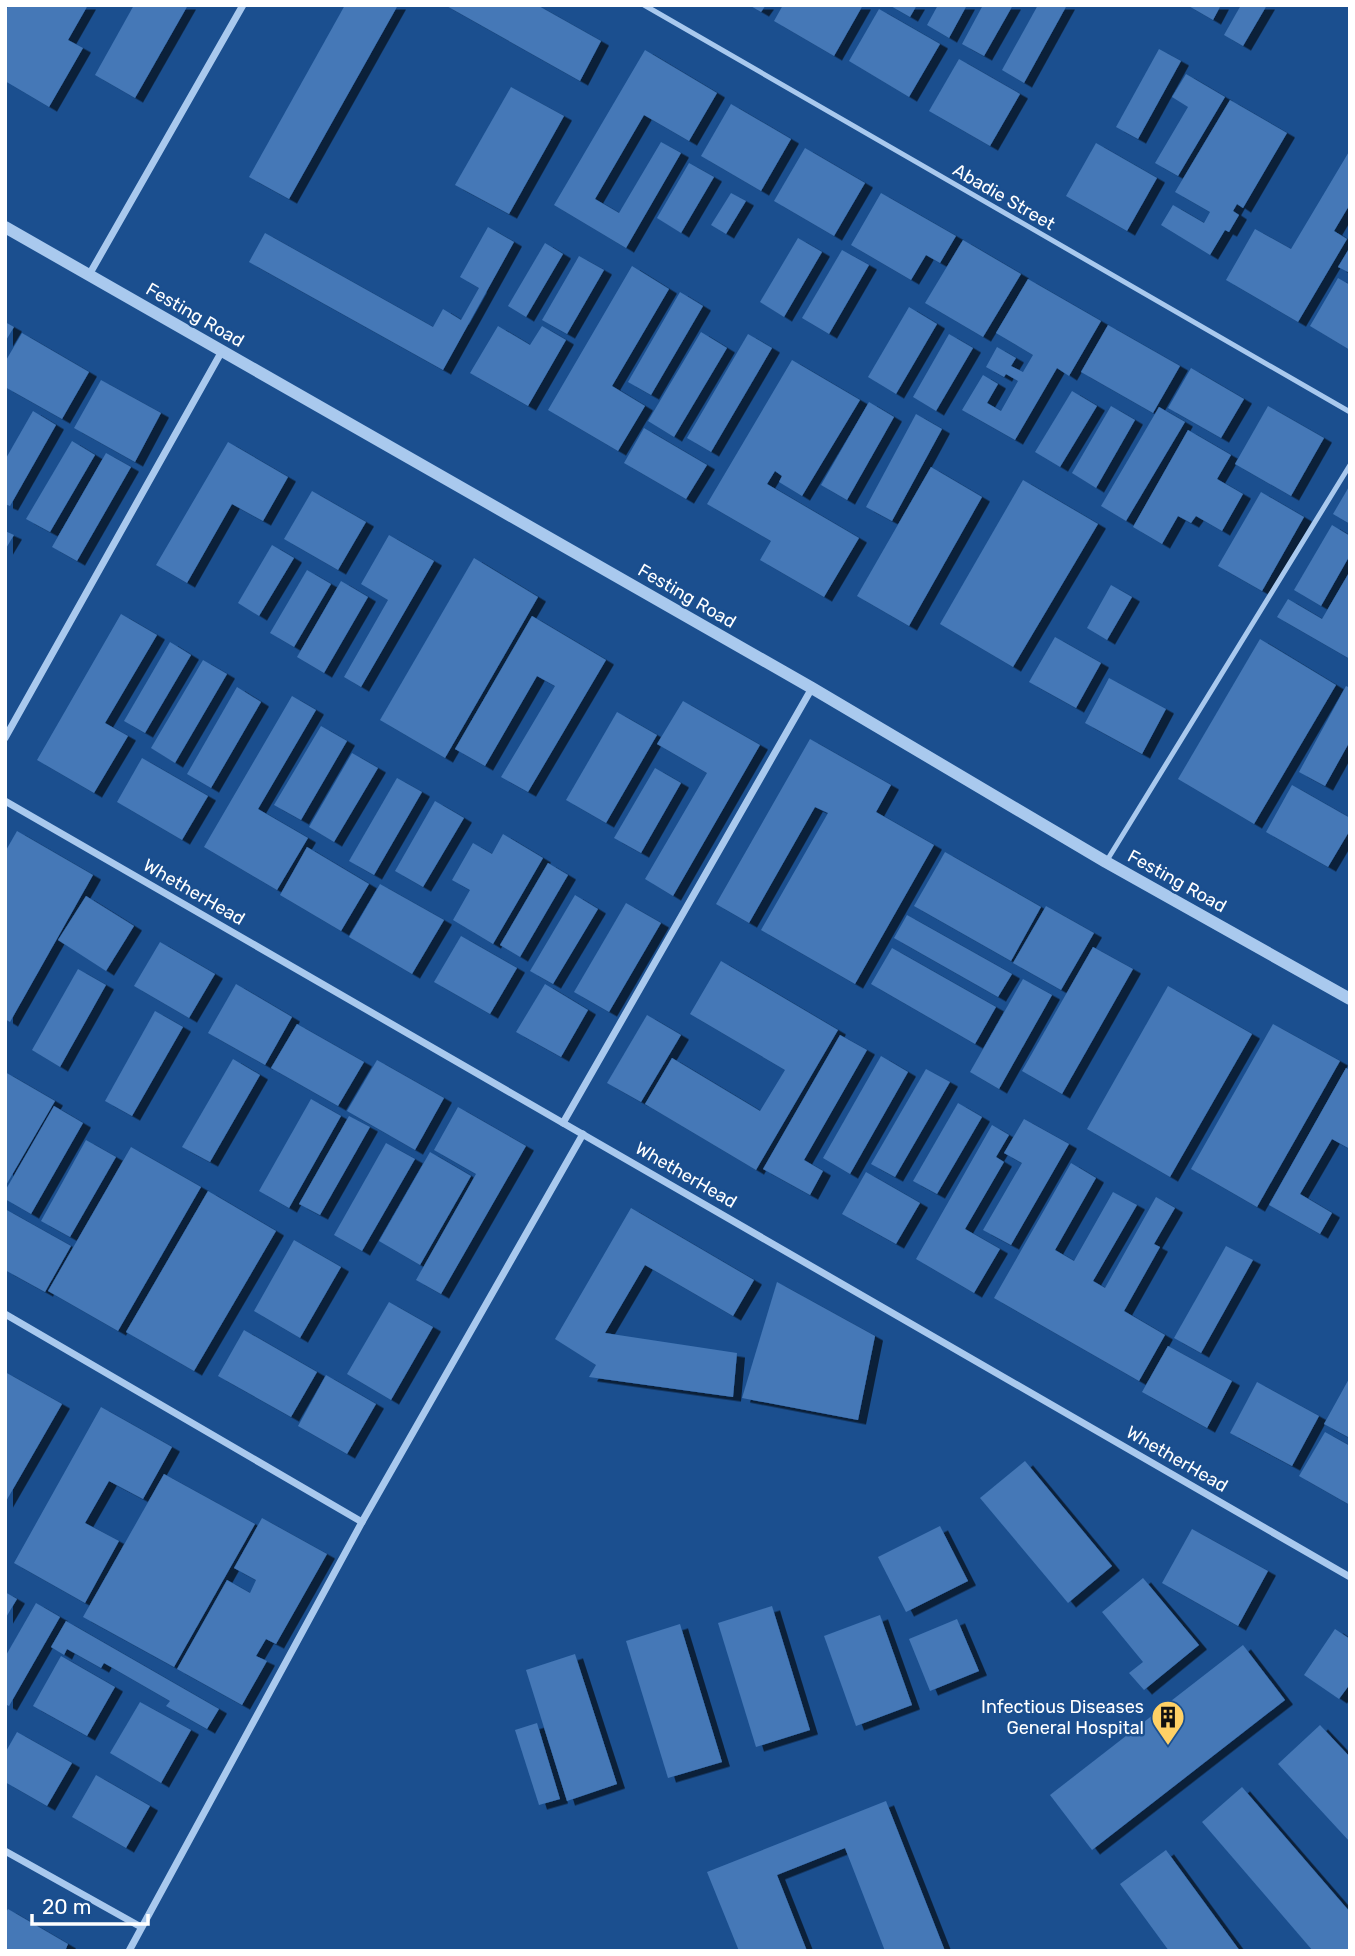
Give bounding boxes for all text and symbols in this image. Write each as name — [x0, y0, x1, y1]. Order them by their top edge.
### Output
street label: Abadie Street — [949, 159, 1059, 235]
street label: Festing Road — [142, 278, 248, 352]
street label: Festing Road — [634, 559, 740, 633]
street label: Festing Road — [1124, 845, 1230, 917]
street label: WhetherHead — [139, 854, 249, 930]
street label: WhetherHead — [631, 1137, 741, 1213]
street label: WhetherHead — [1122, 1421, 1232, 1497]
place label: Infectious Diseases General Hospital — [981, 1696, 1144, 1739]
building icon: Infectious Diseases General Hospital — [1149, 1698, 1187, 1747]
scale bar — [32, 1882, 147, 1926]
text: 20 m — [42, 1894, 91, 1919]

